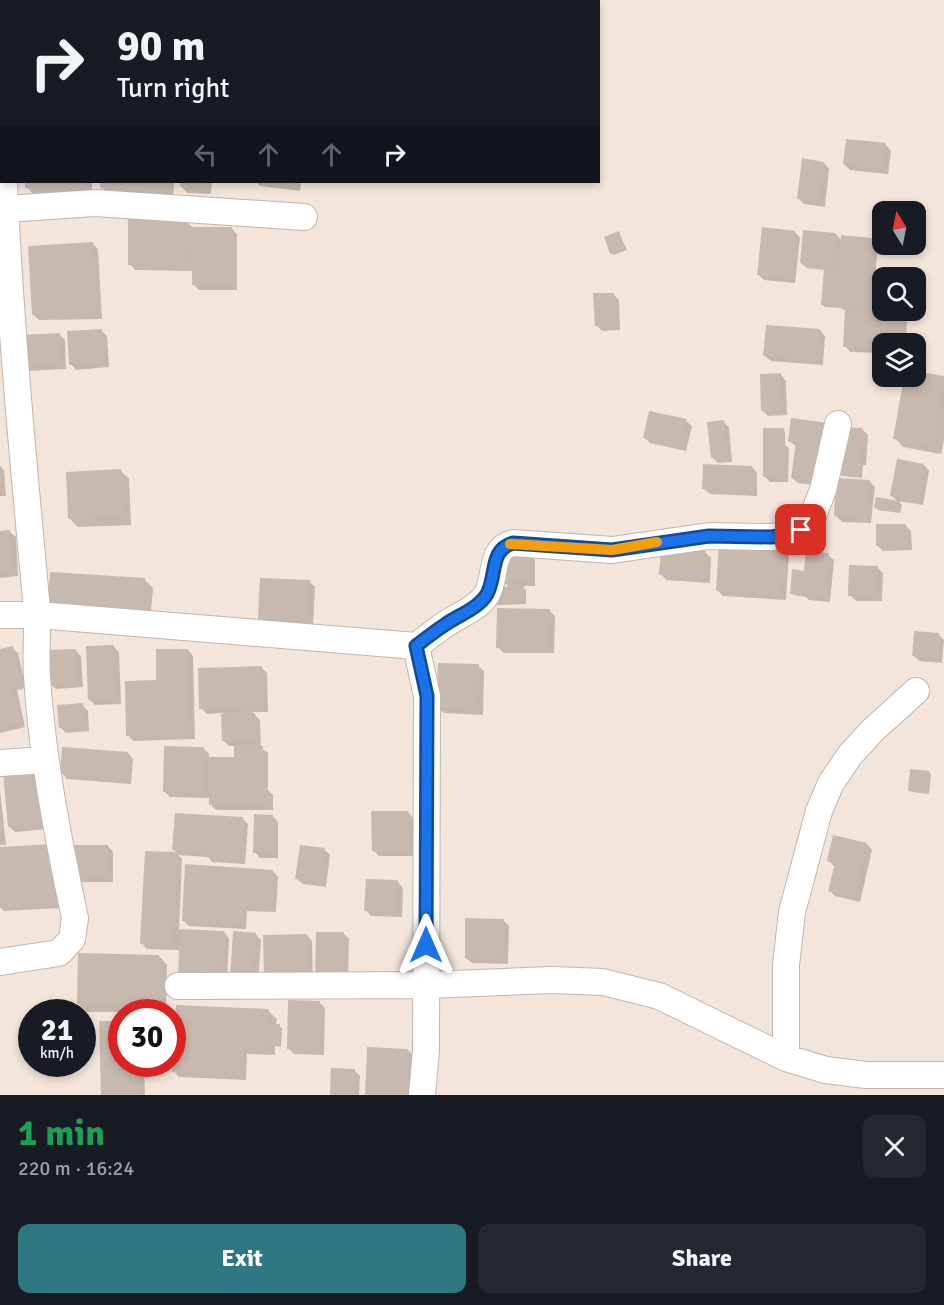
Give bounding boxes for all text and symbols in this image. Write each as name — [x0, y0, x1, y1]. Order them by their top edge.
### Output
text: 90 m — [117, 21, 206, 72]
icon: right — [18, 24, 96, 102]
text: Turn right — [117, 72, 230, 105]
icon: left — [189, 138, 222, 171]
icon: ahead — [252, 138, 285, 171]
icon: ahead — [315, 138, 348, 171]
icon: right — [378, 138, 411, 171]
north arrow — [872, 201, 926, 255]
map controls — [872, 201, 926, 387]
button: search — [872, 267, 926, 321]
button: layers — [872, 333, 926, 387]
pin — [775, 504, 826, 555]
icon: arrive — [784, 513, 817, 546]
position arrow — [394, 913, 458, 977]
speed limit sign: 30 — [108, 999, 186, 1077]
text: 21 — [41, 1012, 73, 1049]
text: km/h — [40, 1044, 74, 1062]
text: 1 min — [18, 1111, 105, 1156]
button: close — [863, 1115, 926, 1178]
text: 220 m · 16:24 — [18, 1156, 134, 1181]
button: Exit — [18, 1224, 466, 1293]
button: Share — [478, 1224, 926, 1293]

